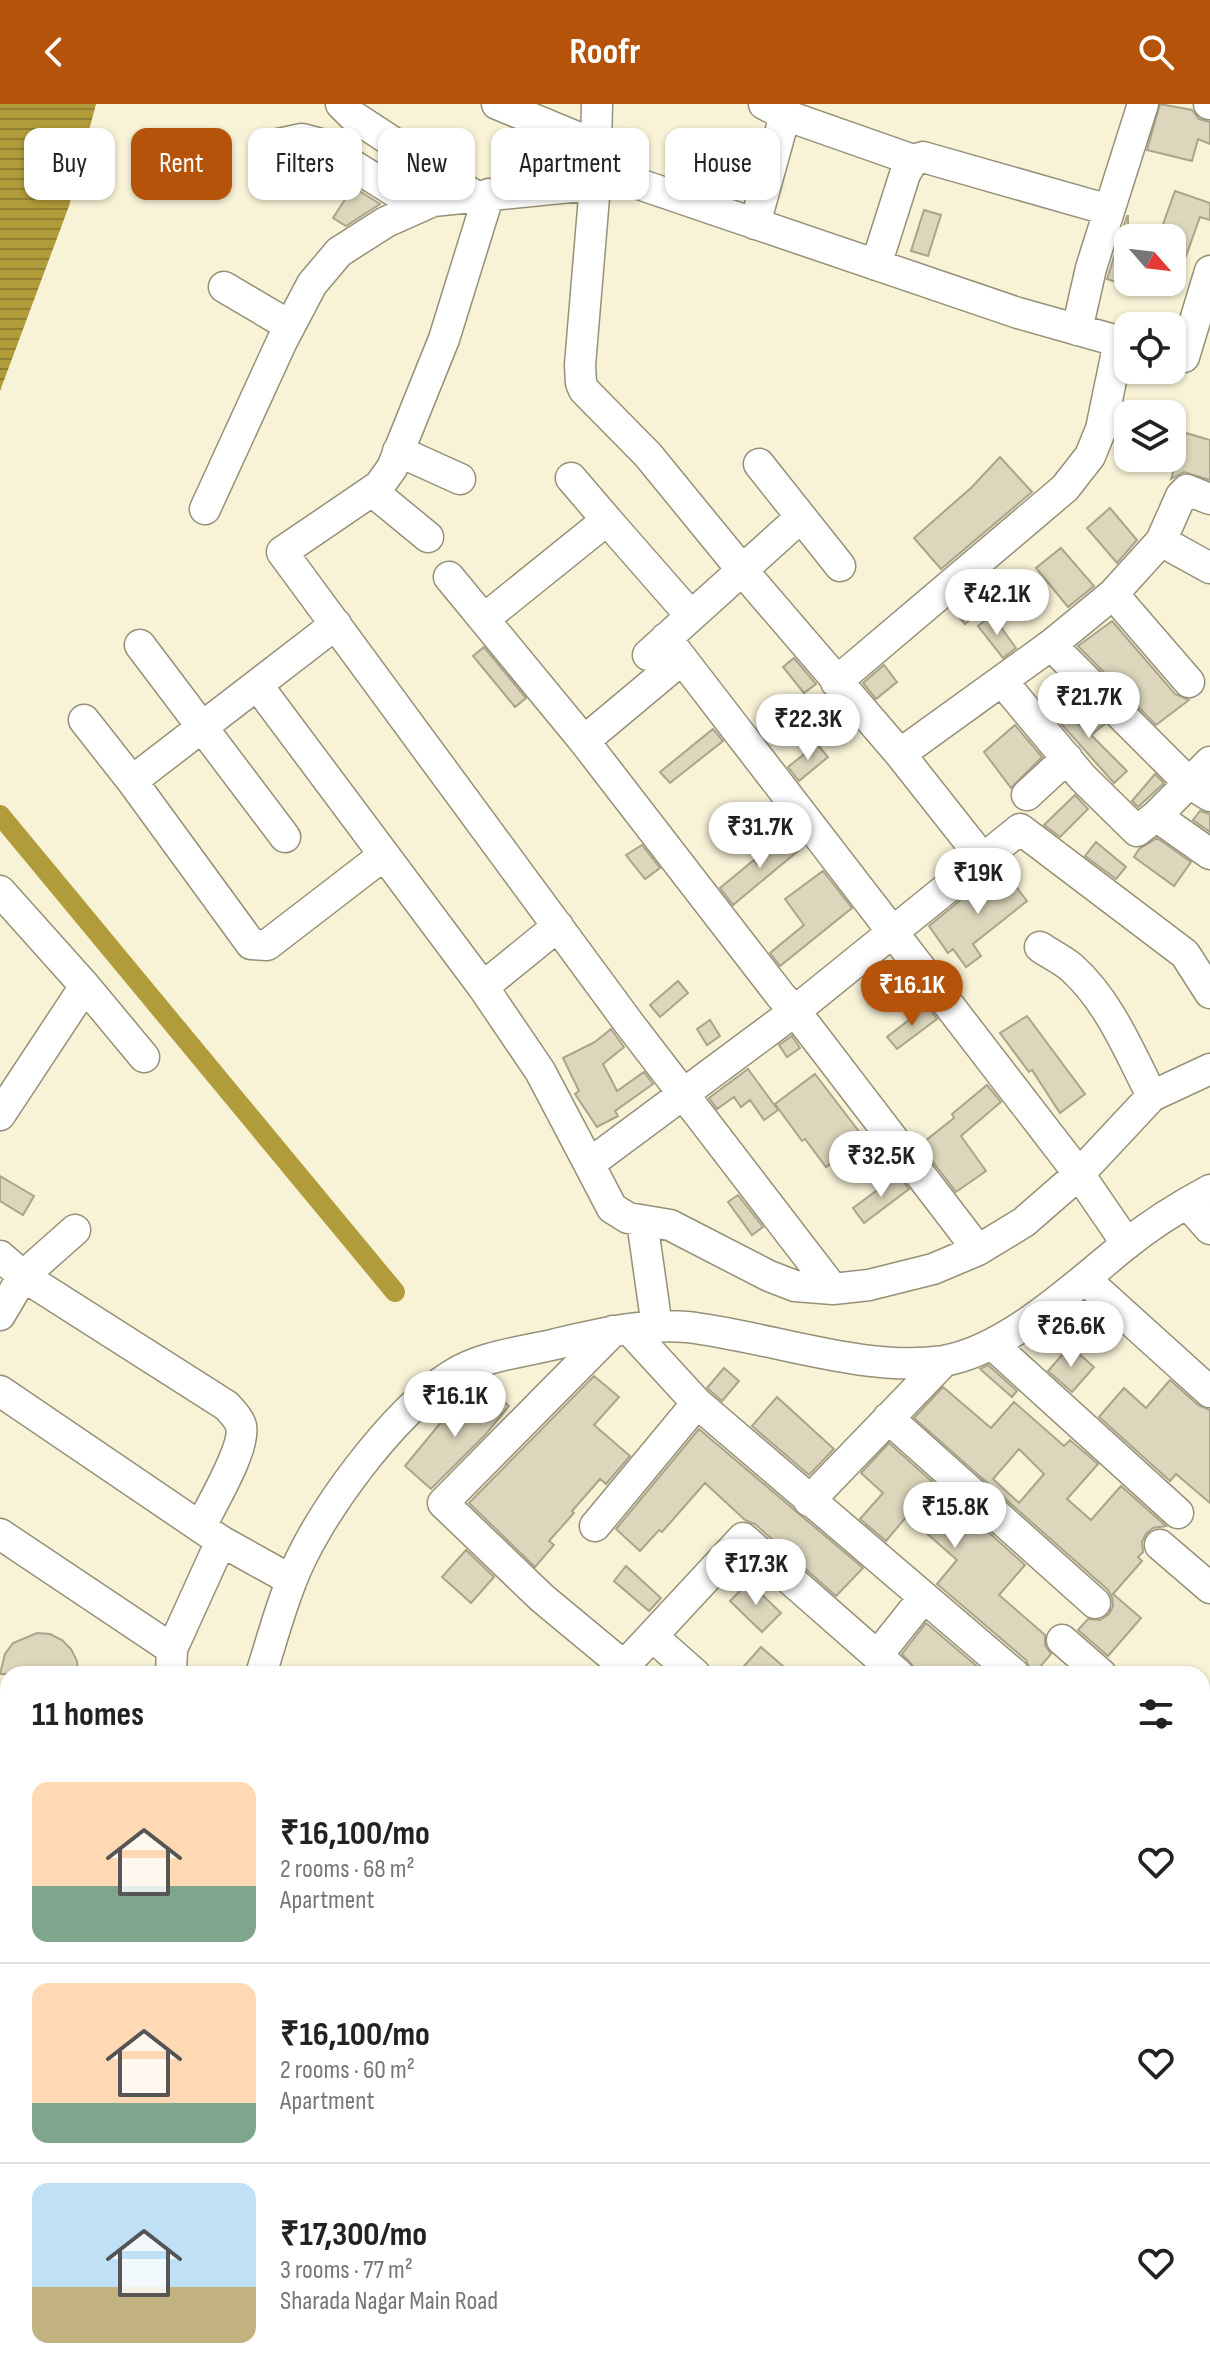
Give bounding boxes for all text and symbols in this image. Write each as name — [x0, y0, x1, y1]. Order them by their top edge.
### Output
icon: back — [32, 30, 76, 74]
icon: search — [1134, 30, 1178, 74]
text: Roofr — [570, 31, 640, 74]
chip: Buy — [24, 128, 115, 200]
chip: Rent — [131, 128, 232, 200]
chip: Filters — [248, 128, 362, 200]
chip: New — [378, 128, 475, 200]
chip: Apartment — [491, 128, 649, 200]
chip: House — [665, 128, 780, 200]
north arrow — [1114, 224, 1186, 296]
map controls — [1114, 224, 1186, 472]
button: locate — [1114, 312, 1186, 384]
button: layers — [1114, 400, 1186, 472]
pin: ₹42.1K — [932, 569, 1062, 637]
text: ₹42.1K — [963, 579, 1031, 610]
pin: ₹21.7K — [1024, 672, 1154, 740]
text: ₹21.7K — [1056, 682, 1122, 713]
pin: ₹22.3K — [743, 694, 873, 762]
text: ₹22.3K — [774, 704, 842, 735]
pin: ₹31.7K — [695, 802, 825, 870]
text: ₹31.7K — [727, 812, 793, 843]
pin: ₹19K — [931, 848, 1025, 916]
text: ₹19K — [953, 858, 1003, 889]
pin: ₹16.1K — [847, 960, 977, 1028]
text: ₹16.1K — [879, 970, 945, 1001]
pin: ₹32.5K — [816, 1131, 946, 1199]
text: ₹32.5K — [847, 1141, 915, 1172]
pin: ₹26.6K — [1006, 1301, 1136, 1369]
text: ₹26.6K — [1037, 1311, 1105, 1342]
pin: ₹16.1K — [390, 1371, 520, 1439]
text: ₹16.1K — [422, 1381, 488, 1412]
pin: ₹15.8K — [890, 1482, 1020, 1550]
text: ₹15.8K — [921, 1492, 989, 1523]
pin: ₹17.3K — [691, 1539, 821, 1607]
text: ₹17.3K — [724, 1549, 788, 1580]
icon: filters — [1134, 1692, 1178, 1736]
text: 11 homes — [32, 1694, 144, 1735]
text: ₹16,100/mo — [280, 1813, 430, 1854]
icon: home — [96, 1814, 192, 1910]
icon: heart — [1134, 1840, 1178, 1884]
text: 2 rooms · 68 m² — [280, 1854, 415, 1885]
text: Apartment — [280, 1885, 374, 1916]
text: ₹16,100/mo — [280, 2014, 430, 2055]
icon: home — [96, 2015, 192, 2111]
icon: heart — [1134, 2041, 1178, 2085]
text: 2 rooms · 60 m² — [280, 2055, 415, 2086]
text: Apartment — [280, 2086, 374, 2117]
text: ₹17,300/mo — [280, 2214, 427, 2255]
icon: home — [96, 2215, 192, 2311]
icon: heart — [1134, 2241, 1178, 2285]
text: 3 rooms · 77 m² — [280, 2255, 413, 2286]
text: Sharada Nagar Main Road — [280, 2286, 498, 2317]

